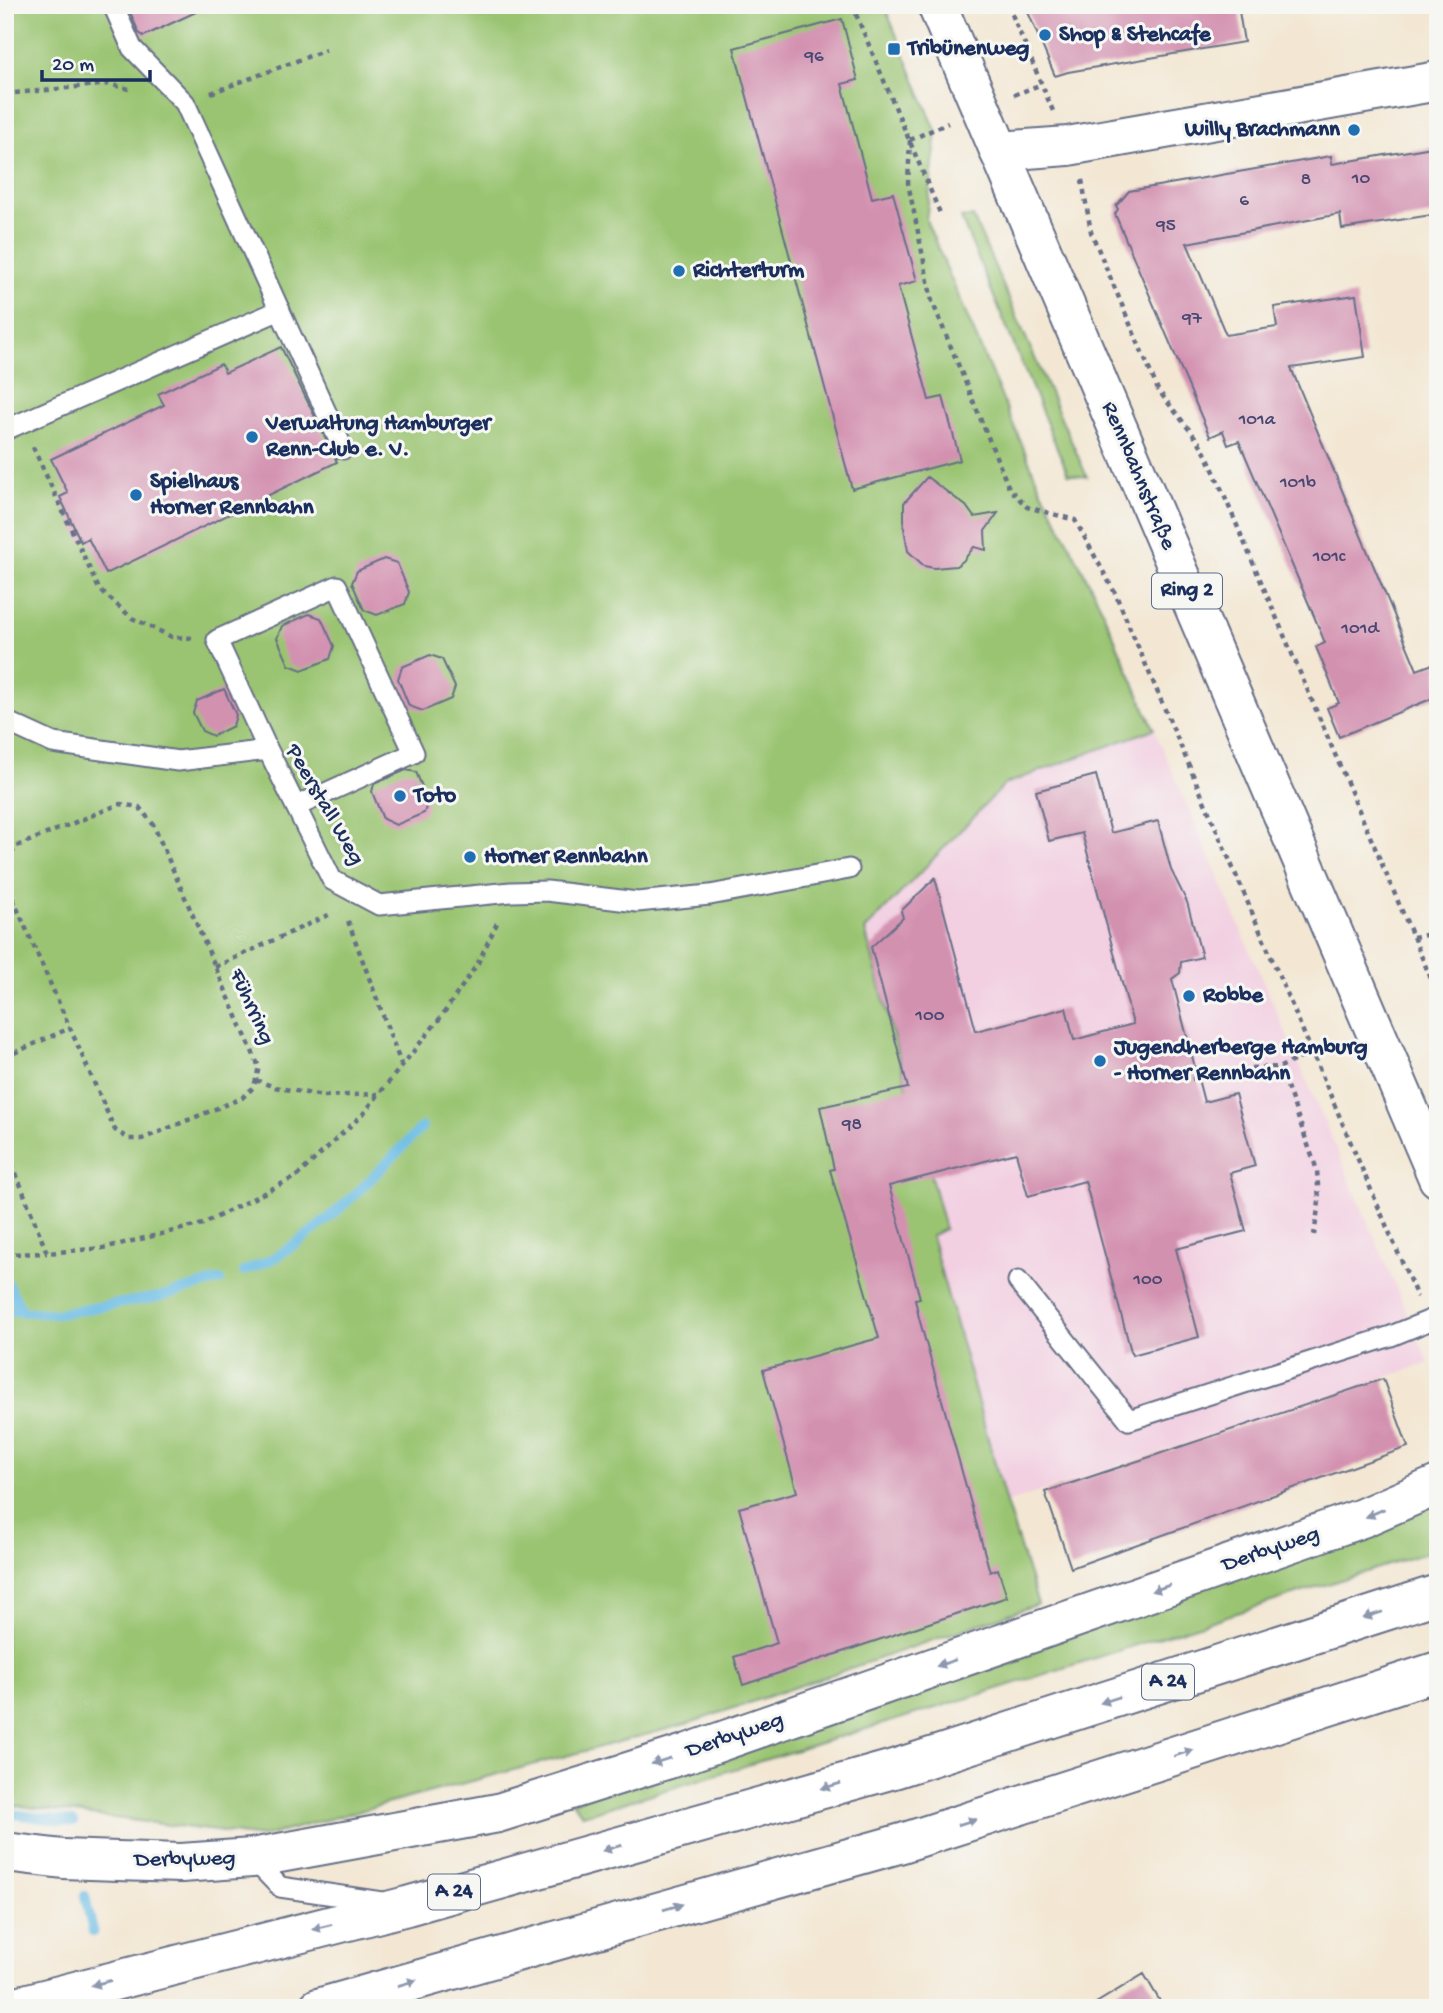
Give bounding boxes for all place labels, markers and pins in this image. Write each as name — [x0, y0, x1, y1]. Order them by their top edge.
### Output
place label: Shop & Stehcafe — [1059, 22, 1212, 49]
marker: Shop & Stehcafe — [1037, 27, 1053, 43]
place label: Tribünenweg — [906, 36, 1029, 63]
marker: Tribünenweg — [886, 41, 902, 57]
place label: Willy Brachmann — [1184, 117, 1341, 144]
marker: Willy Brachmann — [1346, 122, 1362, 138]
place label: Richterturm — [692, 258, 805, 285]
marker: Richterturm — [671, 263, 687, 279]
place label: Verwaltung Hamburger Renn-Club e. V. — [265, 411, 493, 464]
marker: Verwaltung Hamburger Renn-Club e. V. — [244, 429, 260, 445]
place label: Spielhaus Horner Rennbahn — [150, 469, 315, 522]
marker: Spielhaus Horner Rennbahn — [128, 487, 144, 503]
place label: Toto — [412, 783, 456, 810]
marker: Toto — [392, 788, 408, 804]
place label: Horner Rennbahn — [484, 844, 649, 871]
marker: Horner Rennbahn — [462, 849, 478, 865]
place label: Robbe — [1202, 983, 1264, 1010]
marker: Robbe — [1181, 988, 1197, 1004]
place label: Jugendherberge Hamburg - Horner Rennbahn — [1113, 1035, 1368, 1088]
marker: Jugendherberge Hamburg - Horner Rennbahn — [1092, 1053, 1108, 1069]

